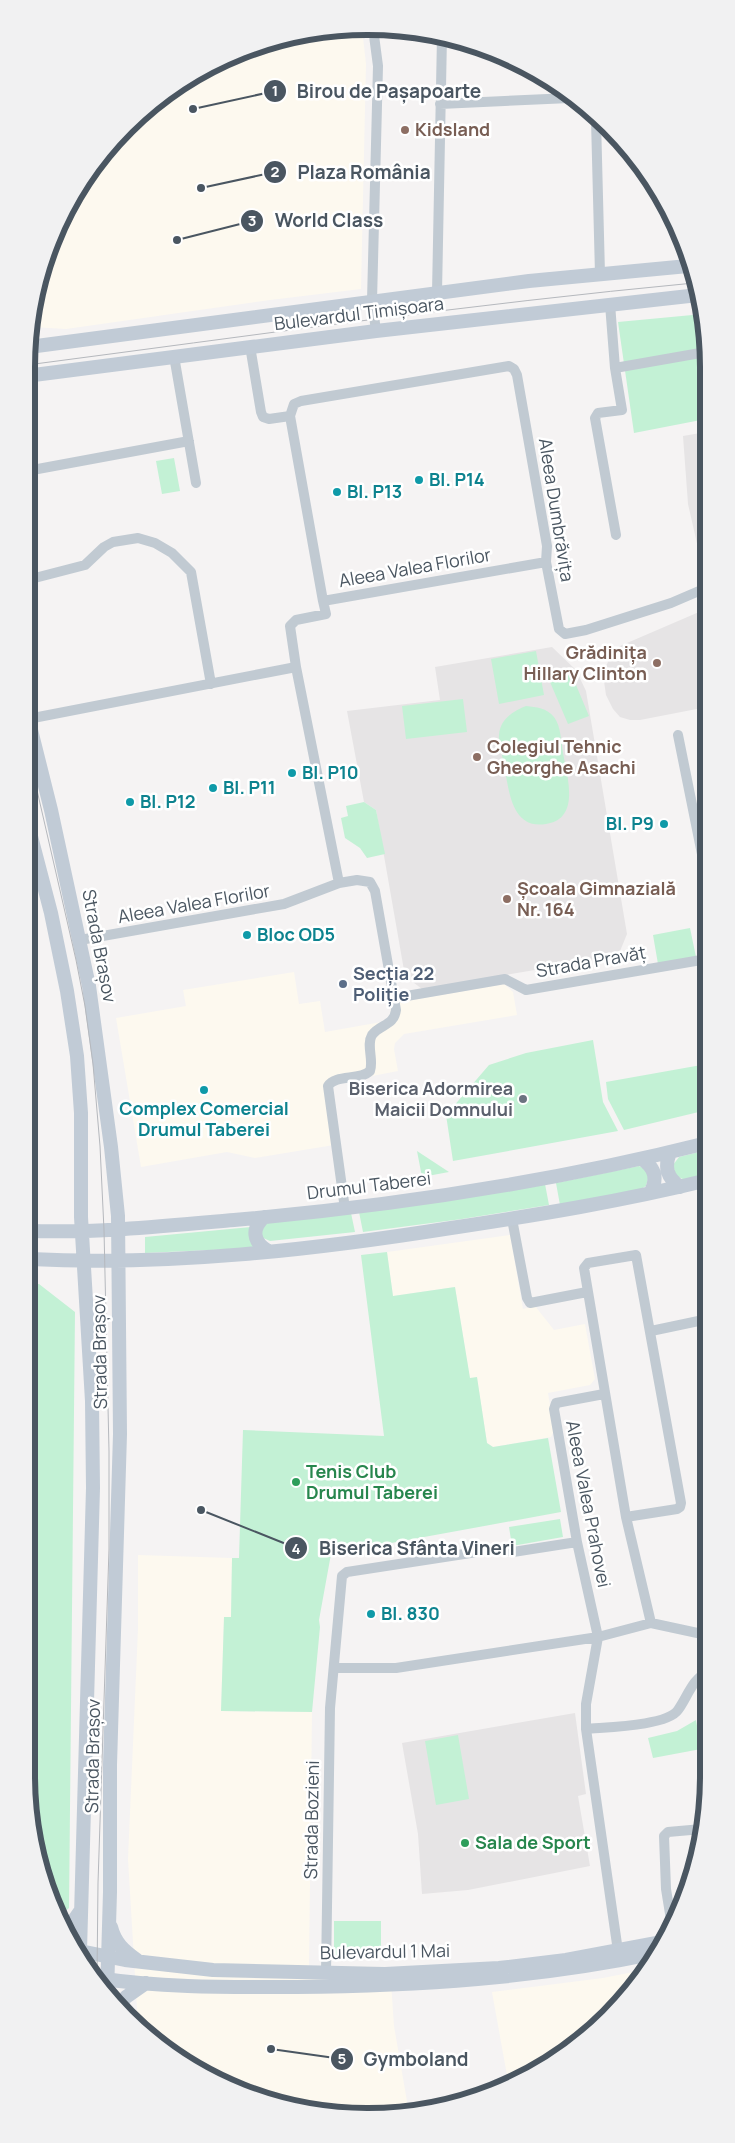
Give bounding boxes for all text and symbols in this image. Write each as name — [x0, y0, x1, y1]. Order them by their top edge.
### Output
callout: Birou de Pașapoarte — [262, 74, 492, 108]
text: Birou de Pașapoarte — [297, 78, 481, 104]
text: 1 — [272, 80, 278, 101]
place label: Kidsland — [415, 117, 490, 141]
marker: Kidsland — [399, 124, 411, 136]
callout: Plaza România — [262, 155, 440, 189]
text: Plaza România — [297, 159, 431, 185]
text: 2 — [271, 161, 280, 182]
callout: World Class — [240, 204, 393, 238]
text: World Class — [275, 207, 383, 233]
text: 3 — [248, 210, 256, 231]
street label: Bulevardul Timișoara — [273, 291, 445, 335]
street label: Aleea Dumbrăvița — [534, 436, 580, 583]
place label: Bl. P14 — [429, 467, 485, 491]
marker: Bl. P14 — [413, 474, 425, 486]
place label: Bl. P13 — [347, 479, 402, 503]
marker: Bl. P13 — [331, 486, 343, 498]
street label: Aleea Valea Florilor — [337, 542, 493, 592]
place label: Grădinița Hillary Clinton — [524, 640, 647, 685]
marker: Grădinița Hillary Clinton — [651, 657, 663, 669]
place label: Colegiul Tehnic Gheorghe Asachi — [487, 734, 636, 779]
marker: Colegiul Tehnic Gheorghe Asachi — [471, 751, 483, 763]
place label: Bl. P10 — [302, 760, 359, 784]
marker: Bl. P10 — [286, 767, 298, 779]
place label: Bl. P11 — [223, 775, 276, 799]
marker: Bl. P11 — [207, 782, 219, 794]
place label: Bl. P12 — [140, 789, 196, 813]
marker: Bl. P12 — [124, 796, 136, 808]
place label: Bl. P9 — [606, 811, 654, 835]
marker: Bl. P9 — [658, 818, 670, 830]
place label: Școala Gimnazială Nr. 164 — [517, 876, 676, 921]
street label: Aleea Valea Florilor — [116, 878, 272, 928]
street label: Strada Brașov — [77, 887, 123, 1004]
marker: Școala Gimnazială Nr. 164 — [501, 893, 513, 905]
place label: Bloc OD5 — [257, 922, 335, 946]
marker: Bloc OD5 — [241, 929, 253, 941]
street label: Strada Pravăț — [534, 940, 648, 982]
place label: Secția 22 Poliție — [353, 961, 434, 1007]
marker: Secția 22 Poliție — [337, 978, 349, 990]
place label: Biserica Adormirea Maicii Domnului — [349, 1076, 513, 1121]
marker: Complex Comercial Drumul Taberei — [198, 1084, 210, 1096]
marker: Biserica Adormirea Maicii Domnului — [517, 1093, 529, 1105]
place label: Complex Comercial Drumul Taberei — [119, 1096, 289, 1141]
street label: Drumul Taberei — [306, 1165, 432, 1205]
street label: Strada Brașov — [86, 1294, 112, 1410]
street label: Aleea Valea Prahovei — [561, 1418, 617, 1589]
place label: Tenis Club Drumul Taberei — [306, 1459, 438, 1504]
marker: Tenis Club Drumul Taberei — [290, 1476, 302, 1488]
callout: Biserica Sfânta Vineri — [284, 1531, 525, 1565]
text: Biserica Sfânta Vineri — [319, 1535, 515, 1561]
text: 4 — [291, 1538, 301, 1559]
place label: Bl. 830 — [381, 1601, 440, 1625]
marker: Bl. 830 — [365, 1608, 377, 1620]
street label: Strada Brașov — [79, 1698, 105, 1814]
street label: Strada Bozieni — [298, 1760, 324, 1880]
place label: Sala de Sport — [475, 1830, 591, 1854]
marker: Sala de Sport — [459, 1837, 471, 1849]
street label: Bulevardul 1 Mai — [320, 1938, 450, 1964]
callout: Gymboland — [329, 2042, 479, 2076]
text: Gymboland — [364, 2046, 468, 2072]
text: 5 — [338, 2048, 347, 2069]

